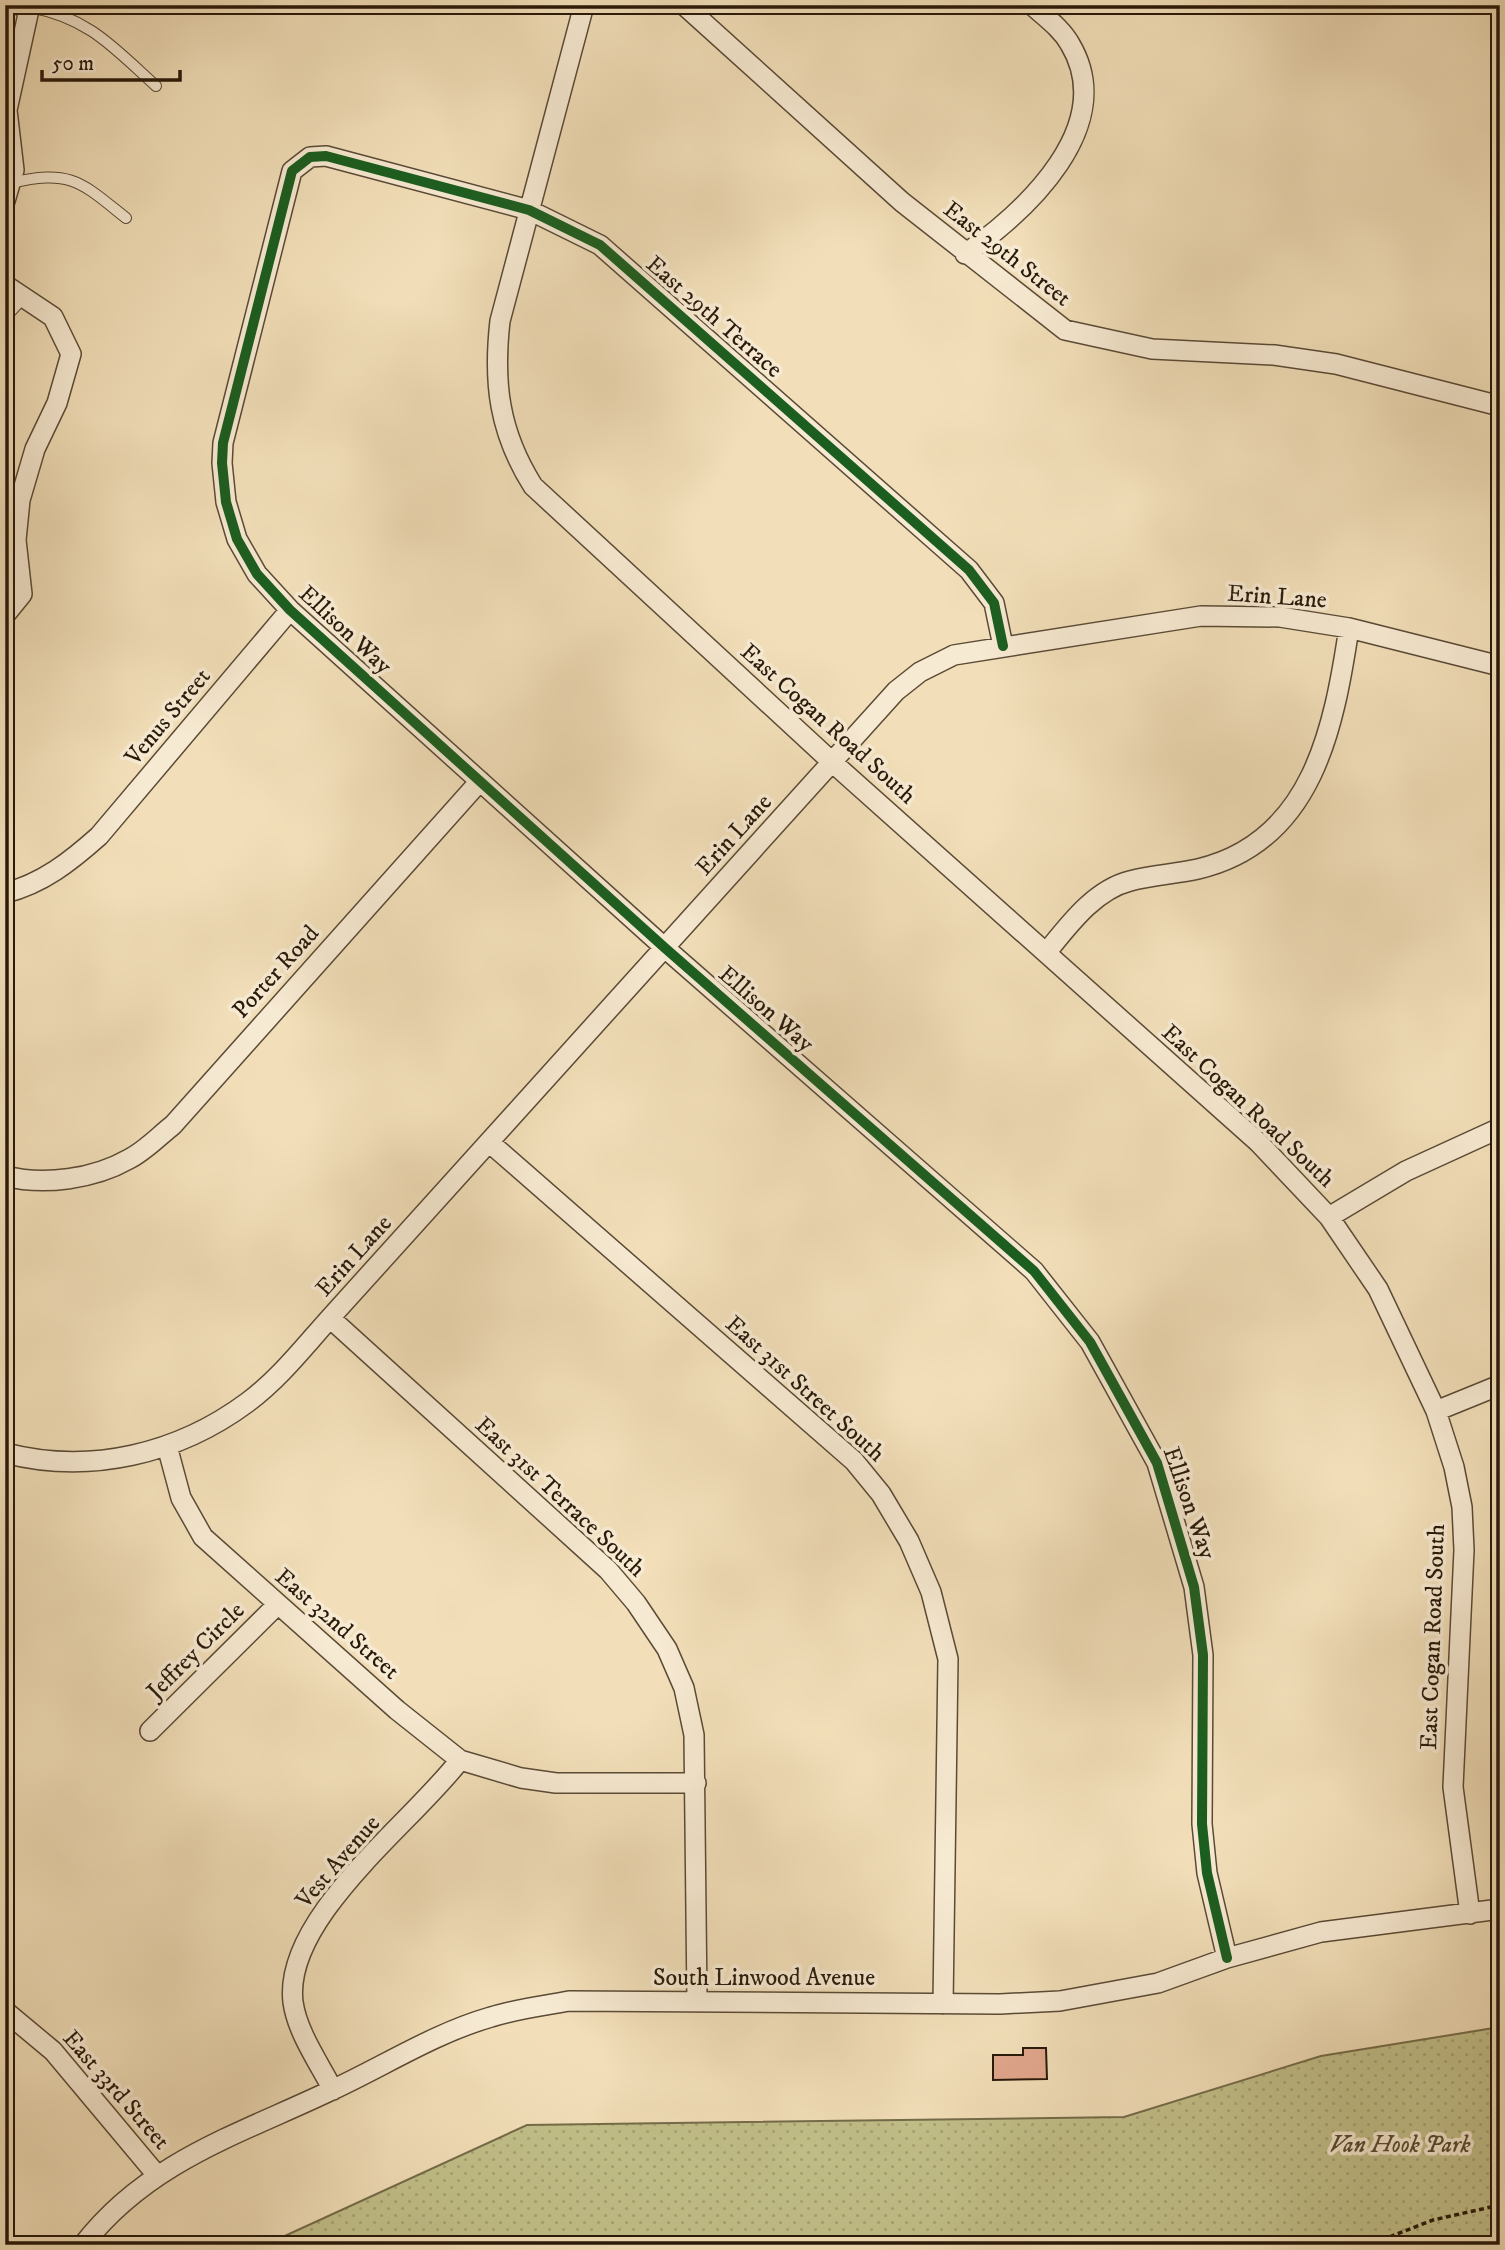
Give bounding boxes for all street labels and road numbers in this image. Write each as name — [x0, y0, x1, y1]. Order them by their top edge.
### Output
street label: East 29th Street — [937, 195, 1077, 313]
street label: East 29th Terrace — [640, 250, 789, 385]
street label: Ellison Way — [292, 579, 398, 681]
street label: Erin Lane — [1226, 579, 1328, 615]
street label: East Cogan Road South — [734, 637, 922, 811]
street label: Venus Street — [118, 662, 218, 773]
street label: Erin Lane — [690, 788, 779, 882]
street label: Porter Road — [226, 919, 326, 1025]
street label: Ellison Way — [712, 959, 820, 1059]
street label: East Cogan Road South — [1155, 1018, 1341, 1194]
street label: Erin Lane — [310, 1209, 399, 1303]
street label: East 31st Street South — [719, 1309, 891, 1469]
street label: East 31st Terrace South — [469, 1410, 652, 1584]
street label: Ellison Way — [1156, 1443, 1222, 1564]
street label: East Cogan Road South — [1414, 1523, 1452, 1751]
street label: East 32nd Street — [269, 1562, 406, 1686]
street label: Jeffrey Circle — [139, 1596, 251, 1708]
street label: Vest Avenue — [289, 1809, 387, 1916]
street label: South Linwood Avenue — [653, 1963, 875, 1993]
street label: East 33rd Street — [56, 2024, 176, 2156]

